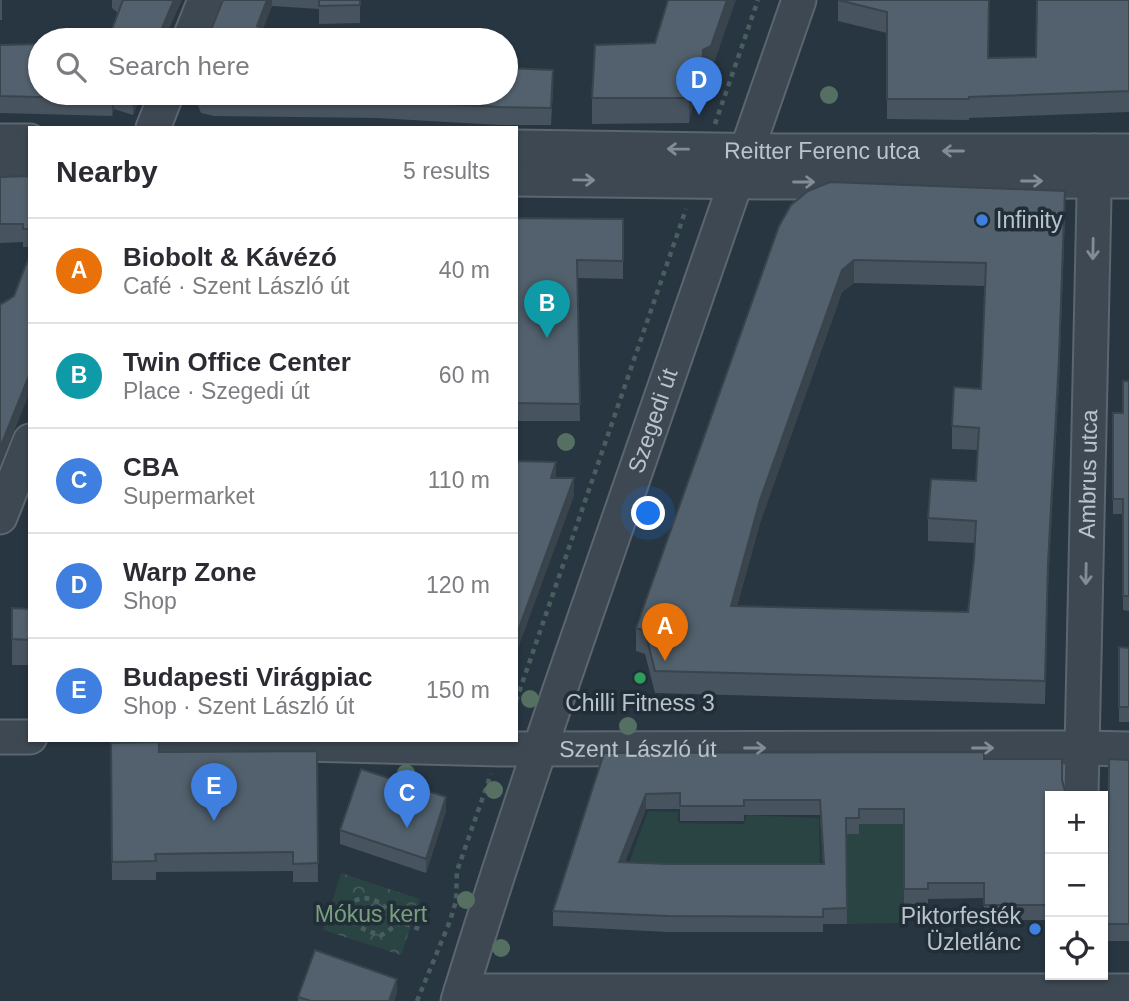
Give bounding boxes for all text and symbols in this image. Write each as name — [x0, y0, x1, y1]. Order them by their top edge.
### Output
search box — [28, 28, 518, 105]
icon: search — [52, 48, 90, 86]
text: Search here — [108, 51, 250, 81]
pin: D — [676, 57, 722, 115]
street label: Reitter Ferenc utca — [724, 137, 920, 164]
one-way arrow — [667, 142, 690, 156]
one-way arrow — [942, 144, 965, 158]
text: Nearby — [56, 155, 158, 188]
text: 5 results — [403, 158, 490, 184]
one-way arrow — [573, 173, 596, 187]
one-way arrow — [1020, 174, 1043, 188]
one-way arrow — [792, 175, 815, 189]
place label: Infinity — [996, 207, 1063, 233]
marker: Infinity — [974, 212, 990, 228]
one-way arrow — [1086, 237, 1099, 260]
text: Biobolt & Kávézó — [123, 242, 337, 272]
text: A — [71, 257, 87, 283]
text: 40 m — [439, 257, 490, 283]
text: Café · Szent László út — [123, 273, 349, 299]
pin: B — [524, 280, 570, 338]
text: Twin Office Center — [123, 347, 351, 377]
text: B — [71, 362, 87, 388]
text: 60 m — [439, 362, 490, 388]
street label: Szegedi út — [623, 365, 683, 476]
text: Place · Szegedi út — [123, 378, 310, 404]
street label: Ambrus utca — [1074, 409, 1102, 539]
text: CBA — [123, 452, 179, 482]
text: C — [71, 467, 87, 493]
text: 110 m — [428, 467, 490, 493]
text: Supermarket — [123, 483, 255, 509]
your location — [631, 496, 665, 530]
text: Warp Zone — [123, 557, 256, 587]
one-way arrow — [1079, 562, 1093, 585]
text: D — [71, 572, 87, 598]
text: 120 m — [426, 572, 490, 598]
text: Shop — [123, 588, 177, 614]
pin: A — [642, 603, 688, 661]
text: Budapesti Virágpiac — [123, 662, 373, 692]
marker: Chilli Fitness 3 — [632, 670, 648, 686]
text: E — [71, 677, 87, 703]
text: 150 m — [426, 677, 490, 703]
place label: Chilli Fitness 3 — [565, 690, 715, 716]
text: Shop · Szent László út — [123, 693, 354, 719]
street label: Szent László út — [559, 736, 717, 762]
one-way arrow — [743, 741, 766, 755]
one-way arrow — [971, 741, 994, 755]
pin: E — [191, 763, 237, 821]
pin: C — [384, 770, 430, 828]
map controls — [1045, 791, 1108, 980]
button: + — [1045, 791, 1108, 854]
button: − — [1045, 854, 1108, 917]
park label: Mókus kert — [315, 901, 428, 927]
place label: Piktorfesték Üzletlánc — [901, 903, 1021, 955]
button: locate — [1045, 917, 1108, 980]
marker: Piktorfesték Üzletlánc — [1027, 921, 1043, 937]

